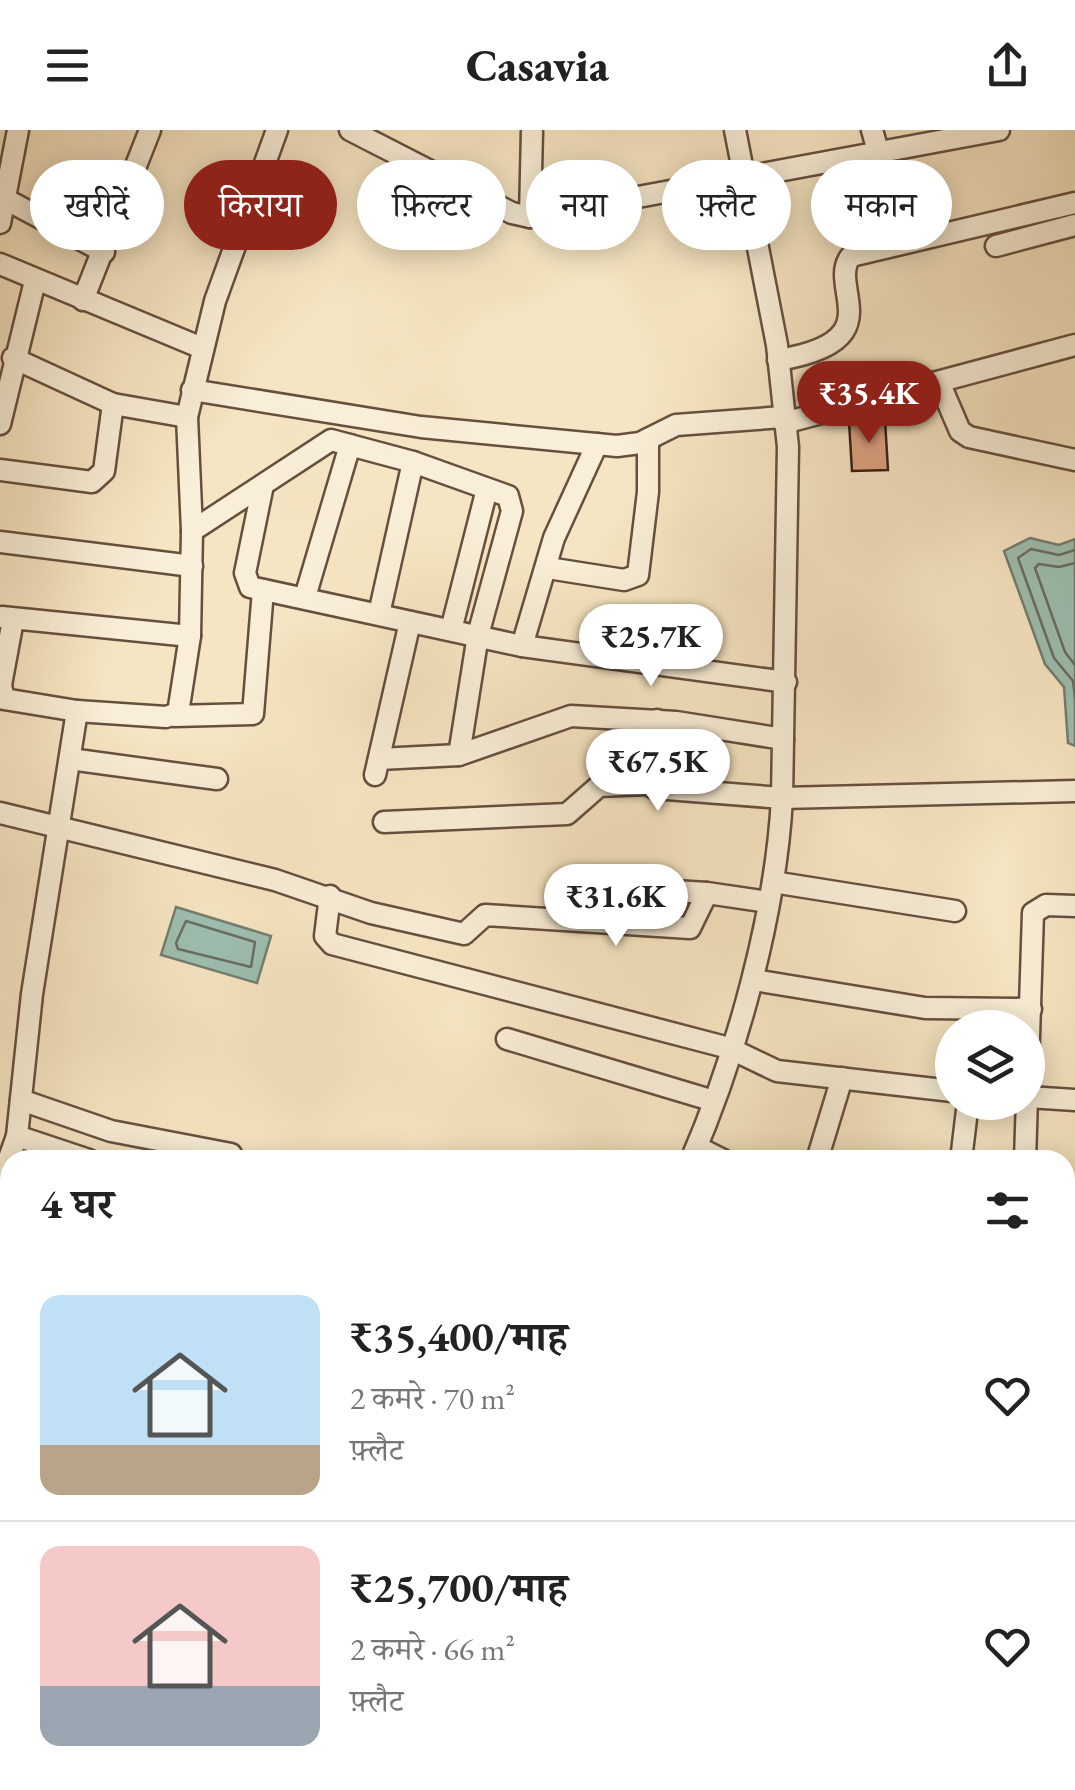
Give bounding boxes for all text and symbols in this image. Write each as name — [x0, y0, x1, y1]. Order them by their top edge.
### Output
text: Casavia — [466, 36, 609, 94]
icon: menu — [40, 38, 95, 93]
icon: share — [980, 38, 1035, 93]
chip: खरीदें — [30, 160, 164, 250]
chip: किराया — [184, 160, 337, 250]
chip: फ़िल्टर — [357, 160, 506, 250]
chip: नया — [526, 160, 642, 250]
chip: फ़्लैट — [662, 160, 791, 250]
chip: मकान — [811, 160, 952, 250]
pin: ₹35.4K — [788, 361, 950, 446]
text: ₹35.4K — [819, 372, 919, 414]
pin: ₹25.7K — [570, 604, 732, 689]
text: ₹25.7K — [601, 615, 701, 657]
pin: ₹67.5K — [577, 729, 739, 814]
text: ₹67.5K — [608, 740, 708, 782]
pin: ₹31.6K — [535, 864, 697, 949]
text: ₹31.6K — [566, 875, 666, 917]
map controls — [935, 1010, 1045, 1120]
button: layers — [935, 1010, 1045, 1120]
text: 4 घर — [40, 1176, 114, 1231]
icon: filters — [980, 1183, 1035, 1238]
text: ₹35,400/माह — [350, 1309, 567, 1364]
icon: home — [120, 1335, 240, 1455]
icon: heart — [980, 1368, 1035, 1423]
text: 2 कमरे · 70 m² — [350, 1377, 515, 1419]
text: फ़्लैट — [350, 1429, 403, 1471]
text: ₹25,700/माह — [350, 1560, 567, 1615]
icon: home — [120, 1586, 240, 1706]
icon: heart — [980, 1619, 1035, 1674]
text: 2 कमरे · 66 m² — [350, 1628, 515, 1670]
text: फ़्लैट — [350, 1680, 403, 1722]

